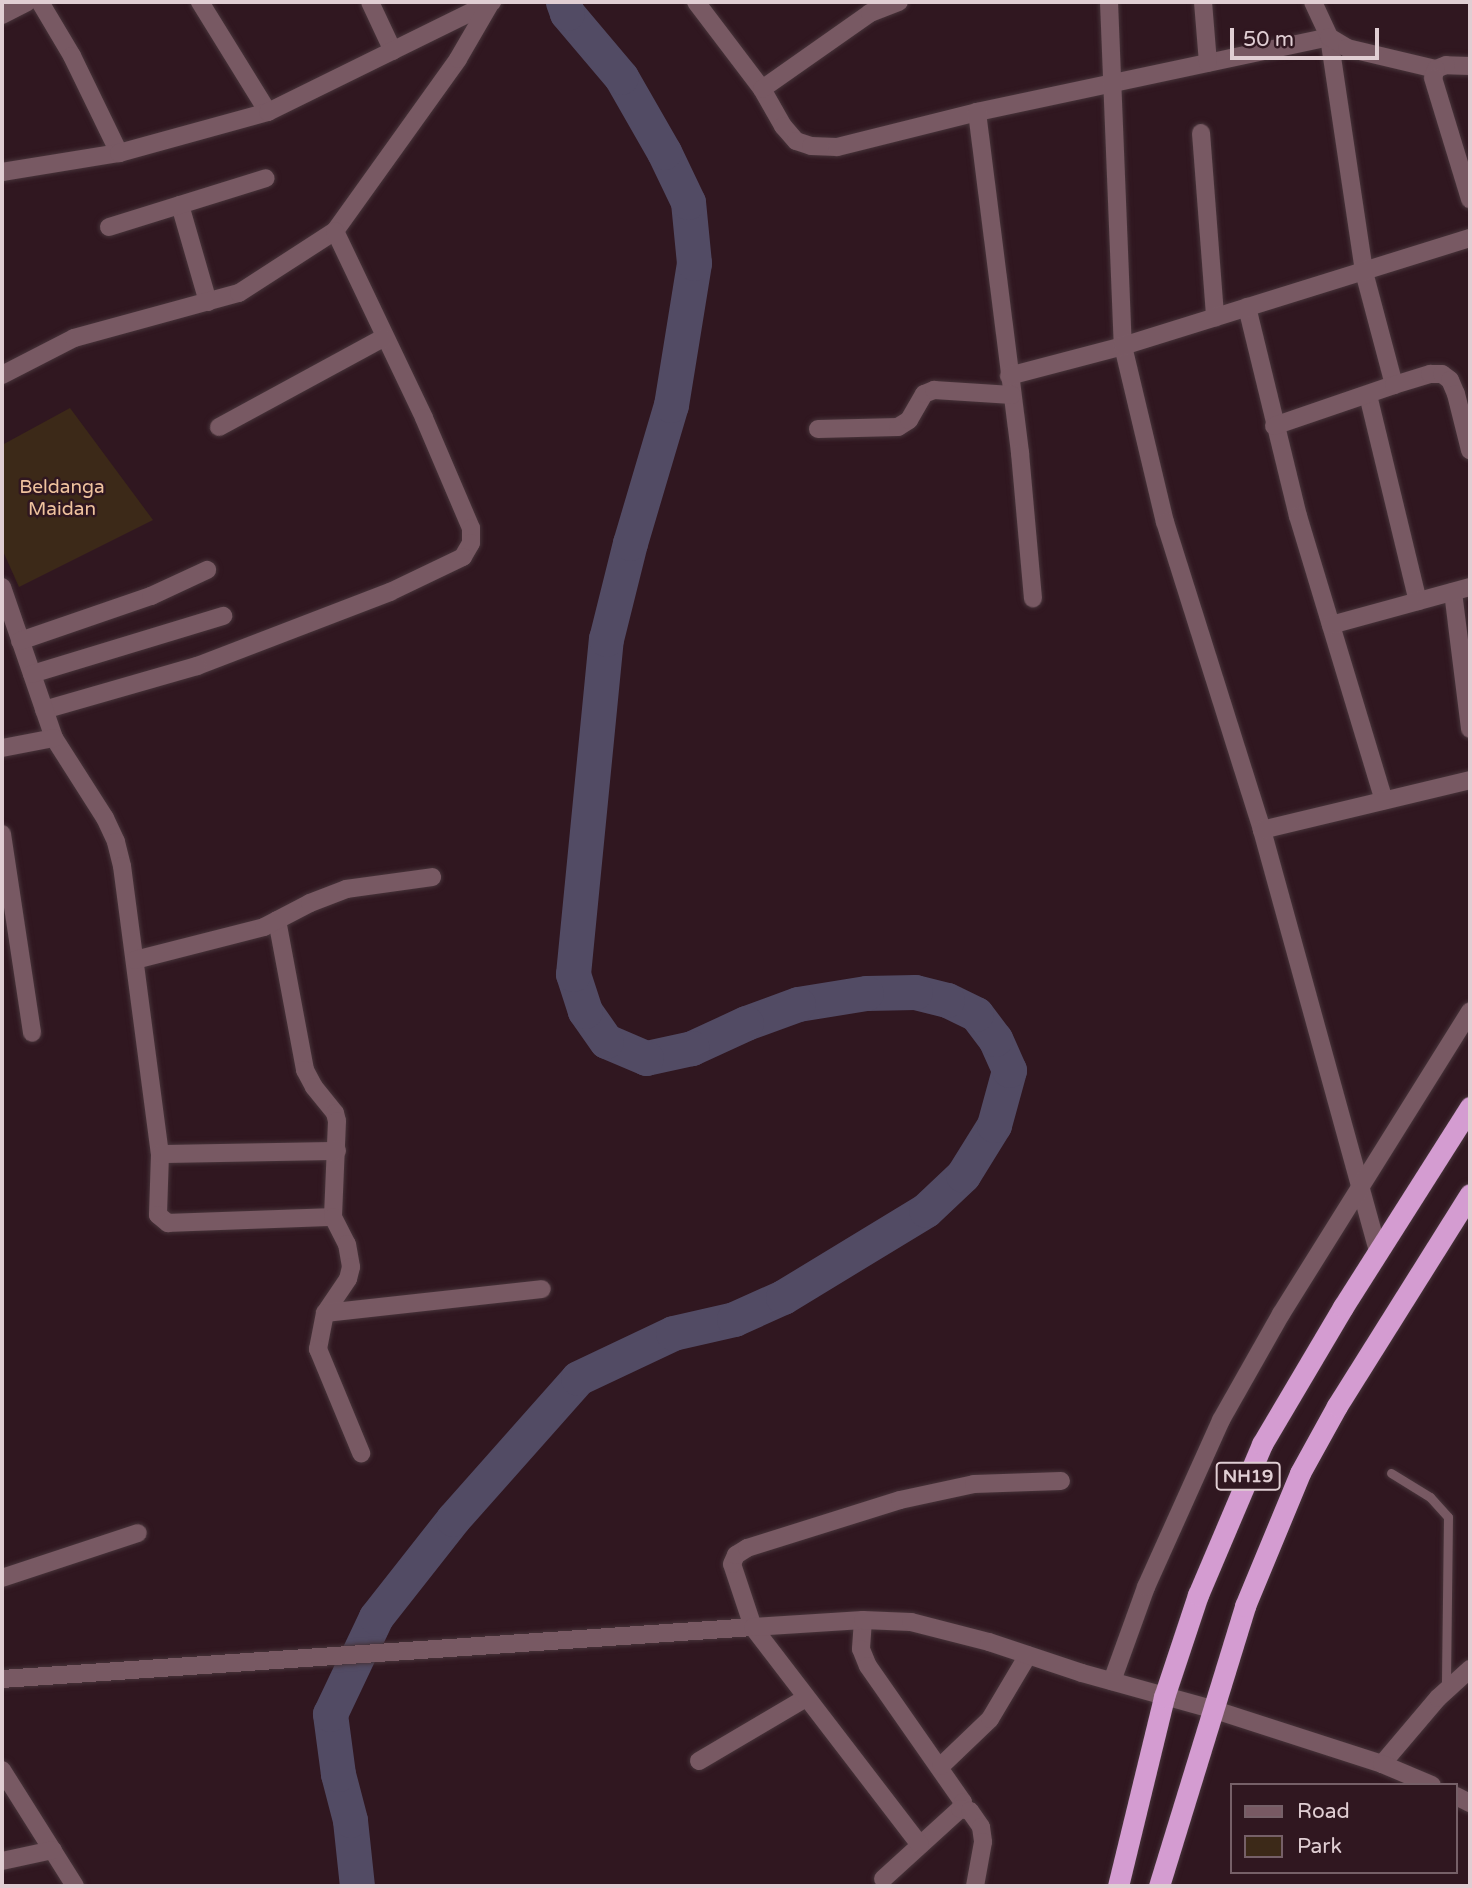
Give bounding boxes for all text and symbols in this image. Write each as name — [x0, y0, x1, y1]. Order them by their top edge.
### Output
scale bar — [1234, 14, 1383, 58]
text: 50 m — [1243, 27, 1294, 52]
park label: Beldanga Maidan — [19, 477, 105, 521]
road number: NH19 — [1215, 1462, 1281, 1490]
legend — [1230, 1783, 1458, 1874]
text: Road — [1297, 1799, 1350, 1824]
text: Park — [1297, 1834, 1342, 1859]

